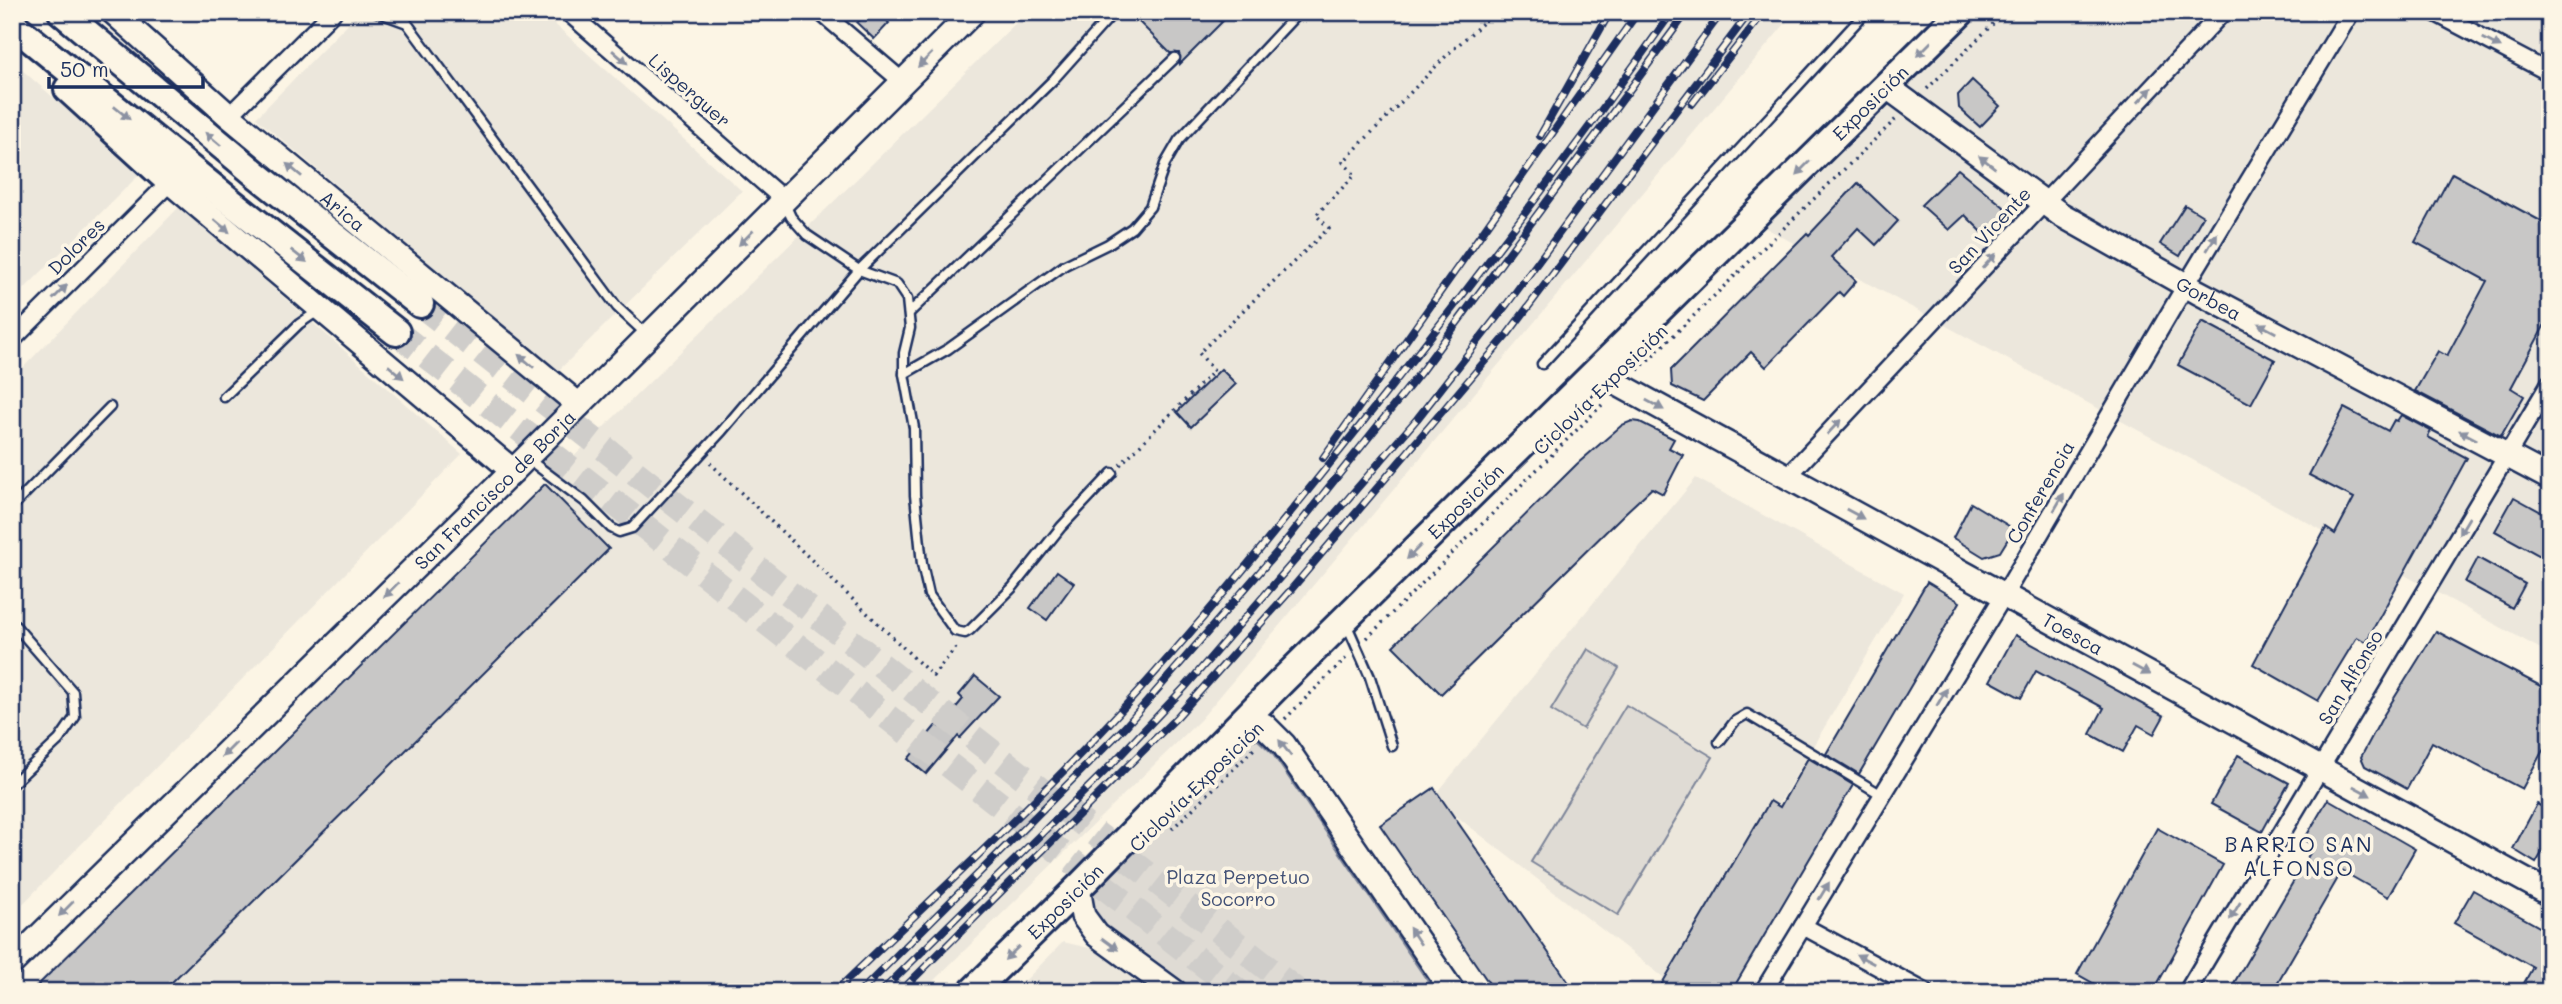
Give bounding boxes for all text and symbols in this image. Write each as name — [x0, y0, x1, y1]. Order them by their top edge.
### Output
one-way arrow — [2482, 37, 2502, 48]
one-way arrow — [1916, 40, 1932, 57]
scale bar — [49, 46, 203, 90]
street label: Lisperguer — [644, 48, 736, 132]
one-way arrow — [611, 49, 629, 65]
one-way arrow — [917, 52, 934, 68]
text: 50 m — [60, 55, 109, 82]
street label: Exposición — [1826, 59, 1913, 145]
one-way arrow — [2136, 87, 2152, 104]
one-way arrow — [113, 106, 131, 121]
one-way arrow — [205, 132, 222, 147]
one-way arrow — [1978, 155, 1997, 169]
one-way arrow — [1794, 160, 1811, 177]
one-way arrow — [285, 162, 303, 177]
street label: San Vicente — [1942, 181, 2036, 279]
street label: Arica — [315, 184, 371, 236]
street label: Dolores — [42, 212, 110, 280]
one-way arrow — [212, 218, 230, 233]
one-way arrow — [737, 229, 754, 246]
one-way arrow — [2206, 233, 2218, 252]
one-way arrow — [290, 248, 308, 263]
one-way arrow — [1981, 252, 1997, 270]
street label: Gorbea — [2172, 270, 2246, 325]
one-way arrow — [52, 283, 69, 300]
street label: Ciclovía Exposición — [1527, 318, 1673, 460]
one-way arrow — [2257, 322, 2277, 334]
one-way arrow — [518, 354, 535, 369]
one-way arrow — [387, 364, 404, 379]
one-way arrow — [1646, 399, 1665, 411]
street label: San Francisco de Borja — [408, 404, 580, 574]
one-way arrow — [1825, 419, 1841, 436]
one-way arrow — [2458, 429, 2478, 440]
street label: Conferencia — [2000, 436, 2080, 548]
street label: Exposición — [1421, 458, 1508, 544]
one-way arrow — [2053, 492, 2065, 511]
one-way arrow — [1845, 508, 1865, 520]
one-way arrow — [2458, 516, 2470, 535]
one-way arrow — [1406, 543, 1423, 559]
one-way arrow — [383, 582, 400, 598]
street label: Toesca — [2038, 606, 2108, 660]
street label: San Alfonso — [2312, 625, 2388, 729]
one-way arrow — [2131, 664, 2150, 676]
one-way arrow — [1935, 687, 1948, 706]
street label: Ciclovía Exposición — [1123, 715, 1269, 857]
one-way arrow — [1279, 739, 1293, 757]
one-way arrow — [220, 741, 237, 758]
one-way arrow — [2352, 785, 2371, 797]
district label: BARRIO SAN ALFONSO — [2225, 830, 2373, 881]
street label: Exposición — [1021, 858, 1108, 944]
park label: Plaza Perpetuo Socorro — [1166, 864, 1310, 911]
one-way arrow — [1817, 882, 1830, 901]
one-way arrow — [58, 901, 75, 918]
one-way arrow — [2229, 901, 2241, 920]
one-way arrow — [1409, 926, 1422, 945]
one-way arrow — [1101, 937, 1119, 951]
one-way arrow — [1004, 945, 1020, 961]
one-way arrow — [1855, 953, 1874, 965]

